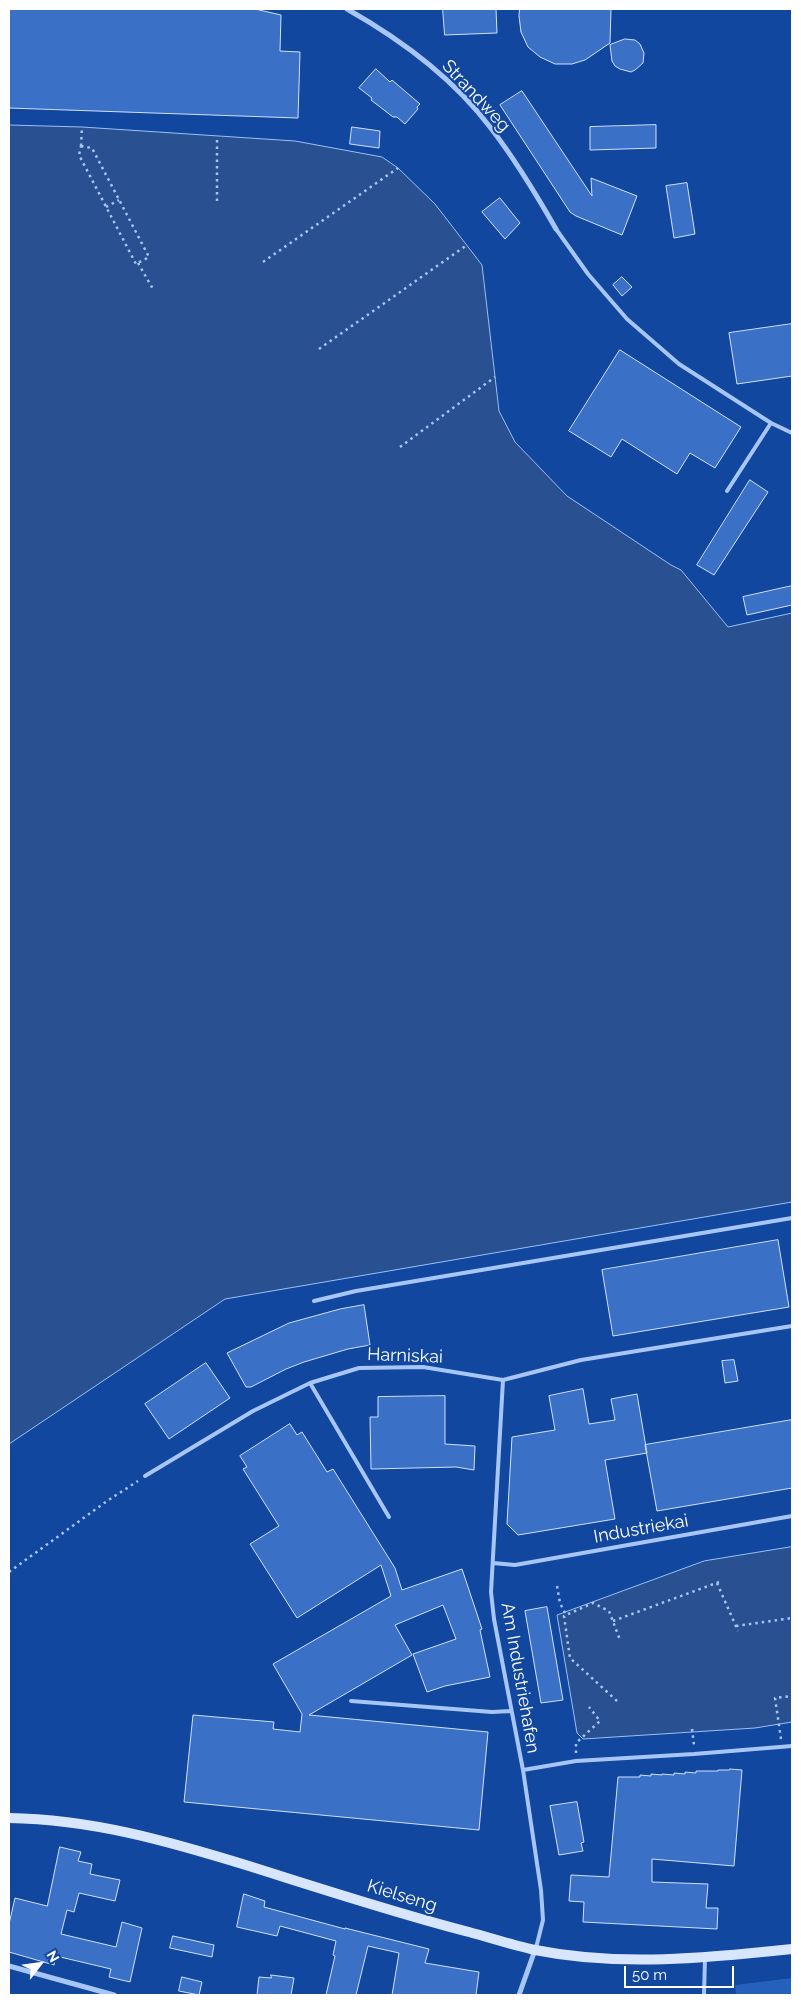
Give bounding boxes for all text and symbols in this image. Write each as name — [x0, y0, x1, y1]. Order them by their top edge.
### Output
street label: Strandweg — [437, 56, 515, 136]
street label: Harniskai — [367, 1344, 443, 1368]
street label: Industriekai — [592, 1510, 690, 1548]
street label: Am Industriehafen — [496, 1601, 544, 1755]
street label: Kielseng — [364, 1875, 440, 1917]
north arrow — [15, 1939, 65, 1989]
text: N — [43, 1948, 63, 1965]
scale bar — [626, 1956, 736, 1988]
text: 50 m — [632, 1966, 667, 1984]

